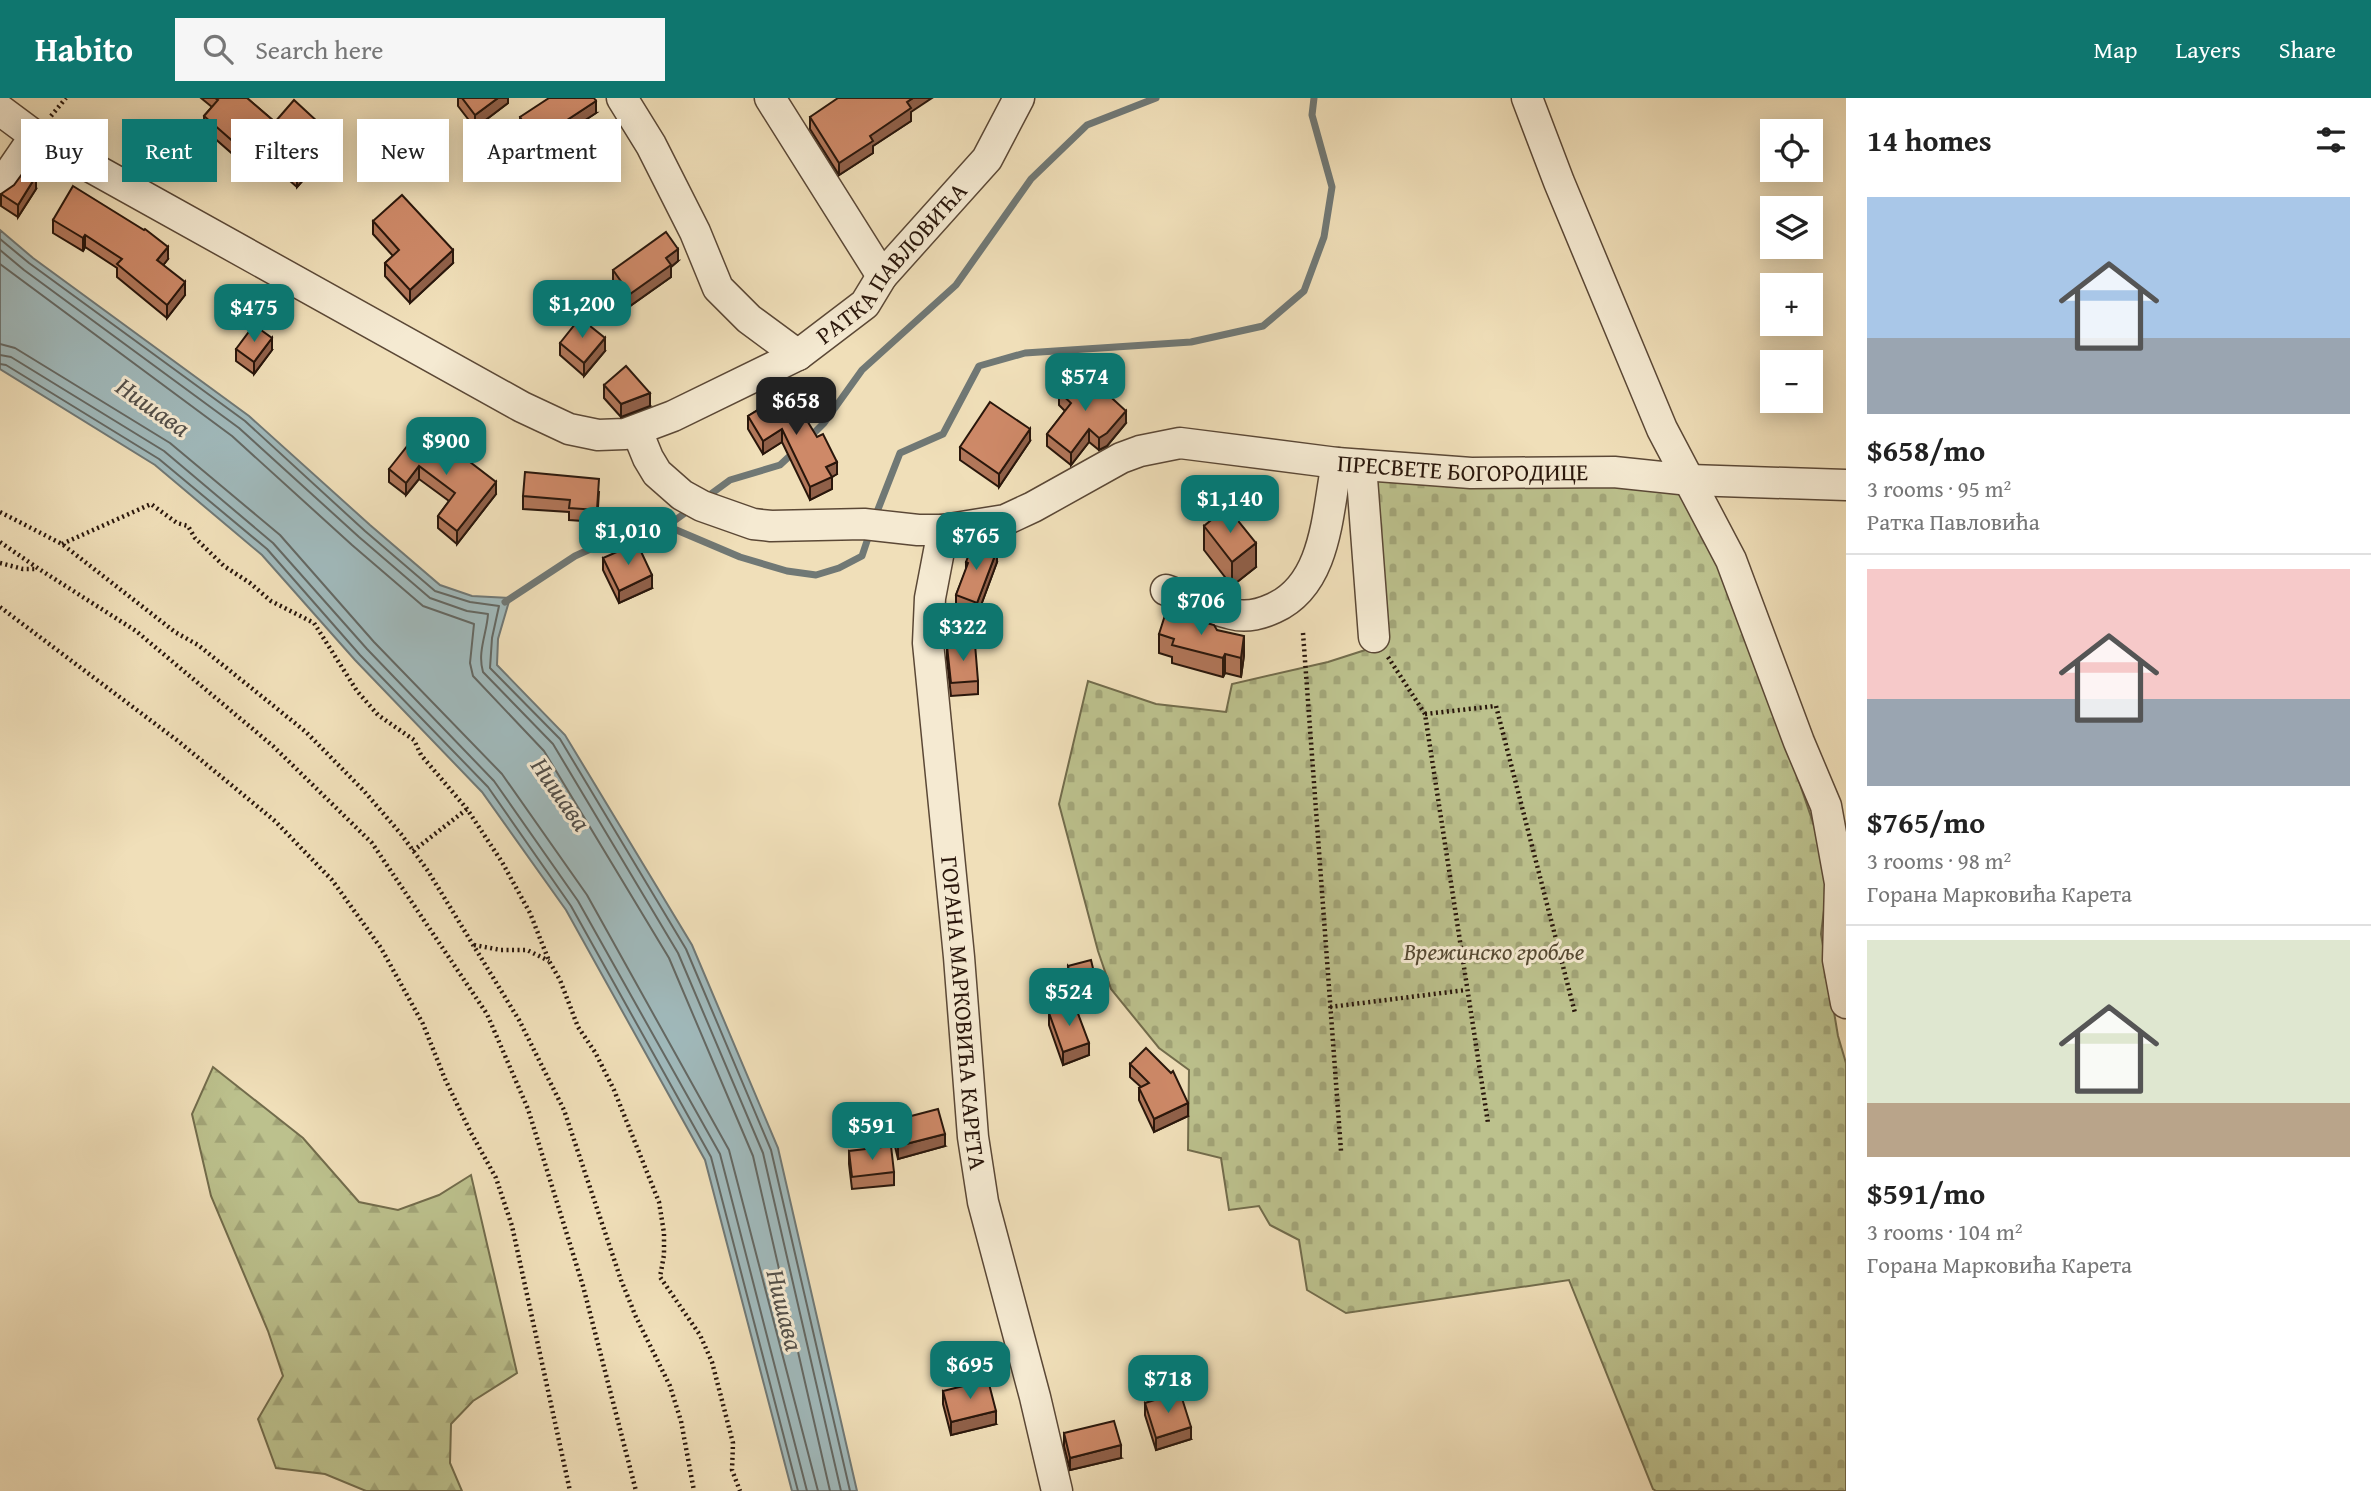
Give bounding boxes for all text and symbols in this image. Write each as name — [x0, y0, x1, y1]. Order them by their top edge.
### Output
search box — [175, 18, 665, 81]
text: Habito — [35, 25, 133, 73]
icon: search — [199, 30, 237, 68]
text: Search here — [255, 30, 383, 69]
text: Map — [2094, 32, 2137, 67]
text: Layers — [2175, 32, 2241, 67]
text: Share — [2279, 32, 2336, 67]
text: 14 homes — [1867, 118, 1992, 162]
chip: Buy — [21, 119, 108, 182]
chip: Rent — [122, 119, 217, 182]
chip: Filters — [231, 119, 343, 182]
chip: New — [357, 119, 449, 182]
chip: Apartment — [463, 119, 621, 182]
map controls — [1760, 119, 1823, 413]
button: locate — [1760, 119, 1823, 182]
icon: filters — [2312, 121, 2350, 159]
street label: РАТКА ПАВЛОВИЋА — [808, 174, 975, 352]
button: layers — [1760, 196, 1823, 259]
icon: home — [2046, 243, 2172, 369]
button: + — [1760, 273, 1823, 336]
pin: $1,200 — [525, 280, 639, 340]
pin: $475 — [213, 285, 295, 344]
text: $1,200 — [549, 286, 615, 319]
text: $475 — [230, 290, 278, 323]
button: − — [1760, 350, 1823, 413]
pin: $574 — [1044, 354, 1126, 413]
text: $574 — [1061, 359, 1109, 392]
water label: Нишава — [108, 367, 198, 446]
pin: $658 — [755, 378, 837, 437]
text: $658 — [772, 383, 820, 416]
pin: $900 — [405, 418, 487, 477]
text: $900 — [422, 423, 470, 456]
text: $658/mo — [1867, 428, 1985, 472]
street label: ПРЕСВЕТЕ БОГОРОДИЦЕ — [1336, 445, 1588, 490]
text: 3 rooms · 95 m² — [1867, 472, 2011, 505]
pin: $1,140 — [1173, 476, 1287, 535]
text: $1,140 — [1197, 481, 1263, 514]
text: Ратка Павловића — [1867, 505, 2040, 538]
pin: $1,010 — [571, 508, 685, 567]
pin: $765 — [935, 512, 1017, 572]
text: $1,010 — [595, 513, 661, 546]
text: $765 — [952, 518, 1000, 551]
pin: $706 — [1160, 578, 1242, 637]
text: $706 — [1177, 583, 1225, 616]
pin: $322 — [922, 603, 1004, 663]
text: $322 — [939, 609, 987, 642]
icon: home — [2046, 615, 2172, 741]
water label: Нишава — [522, 749, 601, 839]
text: $765/mo — [1867, 800, 1985, 844]
text: 3 rooms · 98 m² — [1867, 844, 2011, 877]
street label: ГОРАНА МАРКОВИЋА КАРЕТА — [932, 855, 996, 1173]
text: Горана Марковића Карета — [1867, 877, 2132, 910]
park label: Врежинско гробље — [1403, 934, 1585, 969]
pin: $524 — [1028, 968, 1110, 1028]
text: $524 — [1045, 974, 1093, 1007]
icon: home — [2046, 986, 2172, 1112]
pin: $591 — [831, 1102, 913, 1162]
text: $591 — [848, 1108, 896, 1141]
text: $591/mo — [1867, 1171, 1985, 1215]
text: 3 rooms · 104 m² — [1867, 1215, 2022, 1248]
text: Горана Марковића Карета — [1867, 1248, 2132, 1281]
water label: Нишава — [757, 1265, 814, 1355]
pin: $695 — [929, 1342, 1011, 1401]
text: $695 — [946, 1347, 994, 1380]
pin: $718 — [1127, 1356, 1209, 1415]
text: $718 — [1144, 1361, 1192, 1394]

